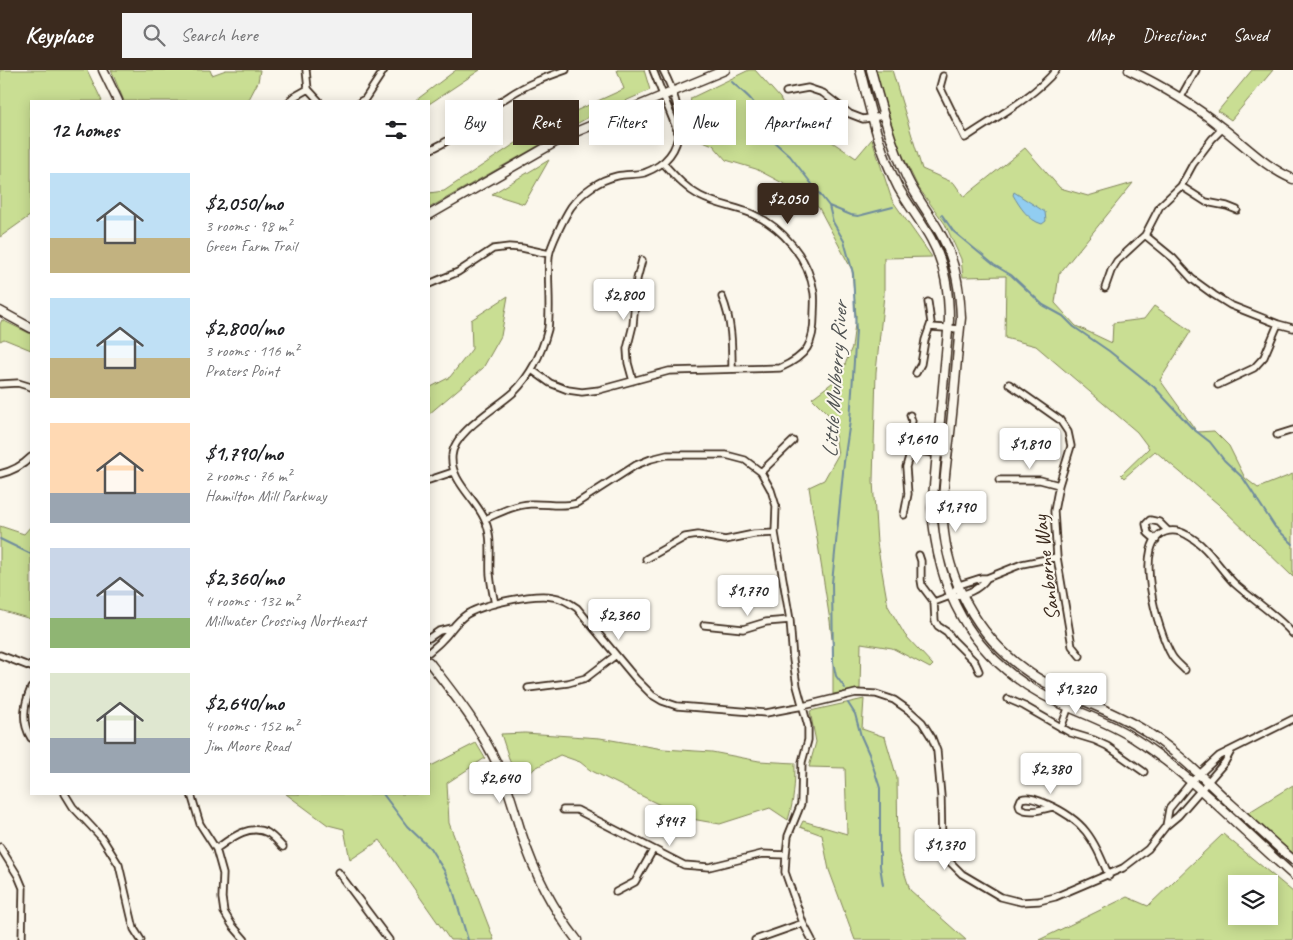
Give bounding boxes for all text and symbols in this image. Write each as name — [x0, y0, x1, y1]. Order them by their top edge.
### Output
search box — [122, 13, 472, 58]
text: Keyplace — [25, 20, 92, 50]
icon: search — [140, 21, 168, 49]
text: Search here — [180, 23, 258, 47]
text: Map — [1087, 24, 1114, 46]
text: Directions — [1142, 24, 1205, 46]
text: Saved — [1233, 24, 1268, 46]
chip: Buy — [445, 100, 503, 145]
chip: Rent — [513, 100, 579, 145]
chip: Filters — [589, 100, 664, 145]
chip: New — [674, 100, 736, 145]
chip: Apartment — [746, 100, 848, 145]
icon: filters — [382, 116, 410, 144]
text: 12 homes — [50, 117, 119, 143]
pin: $2,050 — [747, 182, 829, 225]
text: $2,050 — [769, 189, 807, 209]
text: $2,050/mo — [205, 190, 283, 216]
icon: home — [90, 193, 150, 253]
text: 3 rooms · 98 m² — [205, 216, 291, 236]
text: Green Farm Trail — [205, 236, 297, 256]
pin: $2,800 — [583, 278, 665, 321]
text: $2,800 — [604, 285, 644, 305]
water label: Little Mulberry River — [816, 297, 855, 459]
text: $2,800/mo — [205, 315, 283, 341]
icon: home — [90, 318, 150, 378]
text: 3 rooms · 116 m² — [205, 341, 299, 361]
text: Praters Point — [205, 361, 279, 381]
pin: $1,610 — [876, 422, 958, 465]
pin: $1,810 — [989, 428, 1071, 470]
text: $1,610 — [897, 429, 937, 449]
text: $1,810 — [1010, 434, 1050, 454]
text: $1,790/mo — [205, 440, 283, 466]
icon: home — [90, 443, 150, 503]
text: 2 rooms · 76 m² — [205, 466, 291, 486]
text: Hamilton Mill Parkway — [205, 486, 327, 506]
pin: $1,790 — [915, 490, 997, 533]
text: $1,790 — [937, 497, 975, 517]
street label: Sanborne Way — [1026, 512, 1065, 622]
text: $2,360/mo — [205, 565, 284, 591]
icon: home — [90, 568, 150, 628]
pin: $1,770 — [707, 574, 789, 617]
text: $1,770 — [728, 581, 768, 601]
text: 4 rooms · 132 m² — [205, 591, 299, 611]
pin: $2,360 — [578, 598, 660, 641]
text: $2,360 — [599, 605, 639, 625]
text: Millwater Crossing Northeast — [205, 611, 366, 631]
pin: $1,320 — [1035, 672, 1117, 715]
text: $1,320 — [1056, 679, 1096, 699]
text: $2,640/mo — [205, 690, 284, 716]
icon: home — [90, 693, 150, 753]
text: 4 rooms · 152 m² — [205, 716, 299, 736]
text: Jim Moore Road — [205, 736, 290, 756]
pin: $2,380 — [1010, 752, 1092, 795]
text: $2,380 — [1031, 759, 1071, 779]
pin: $2,640 — [459, 762, 541, 804]
text: $2,640 — [480, 768, 520, 788]
pin: $947 — [640, 804, 700, 847]
text: $947 — [656, 811, 684, 831]
pin: $1,370 — [904, 828, 986, 871]
text: $1,370 — [925, 835, 965, 855]
map controls — [1228, 875, 1278, 925]
button: layers — [1228, 875, 1278, 925]

